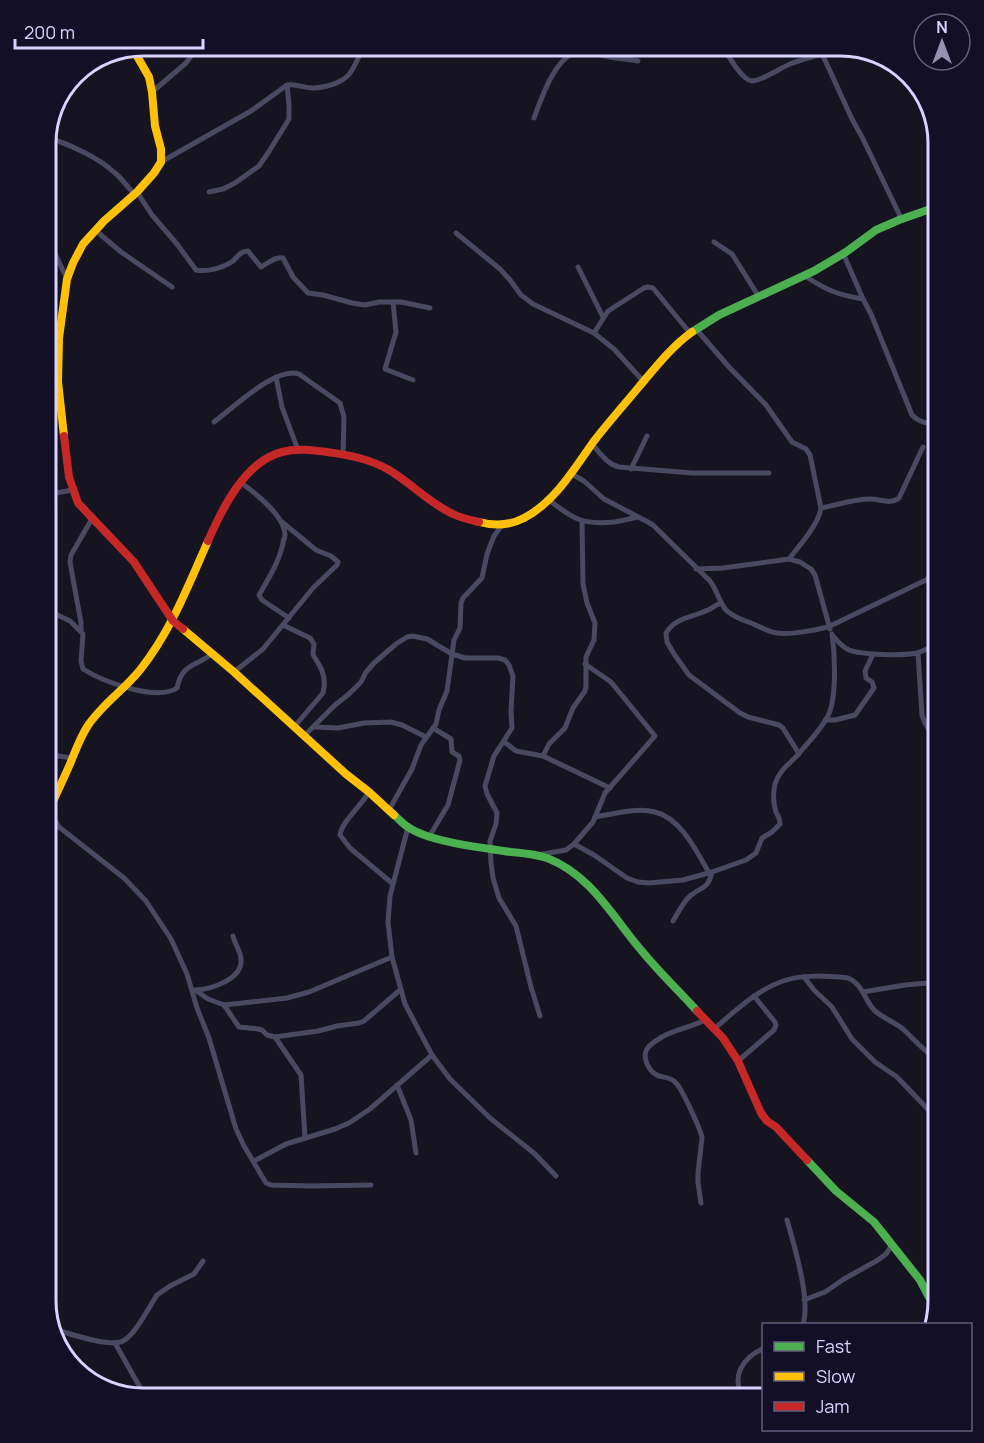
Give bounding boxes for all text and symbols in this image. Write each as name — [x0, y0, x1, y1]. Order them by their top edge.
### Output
scale bar — [15, 12, 202, 50]
north arrow — [912, 12, 972, 72]
text: N — [936, 16, 948, 38]
text: 200 m — [24, 20, 75, 44]
legend — [762, 1323, 972, 1431]
text: Fast — [816, 1334, 851, 1358]
text: Slow — [816, 1364, 856, 1388]
text: Jam — [816, 1394, 850, 1418]

